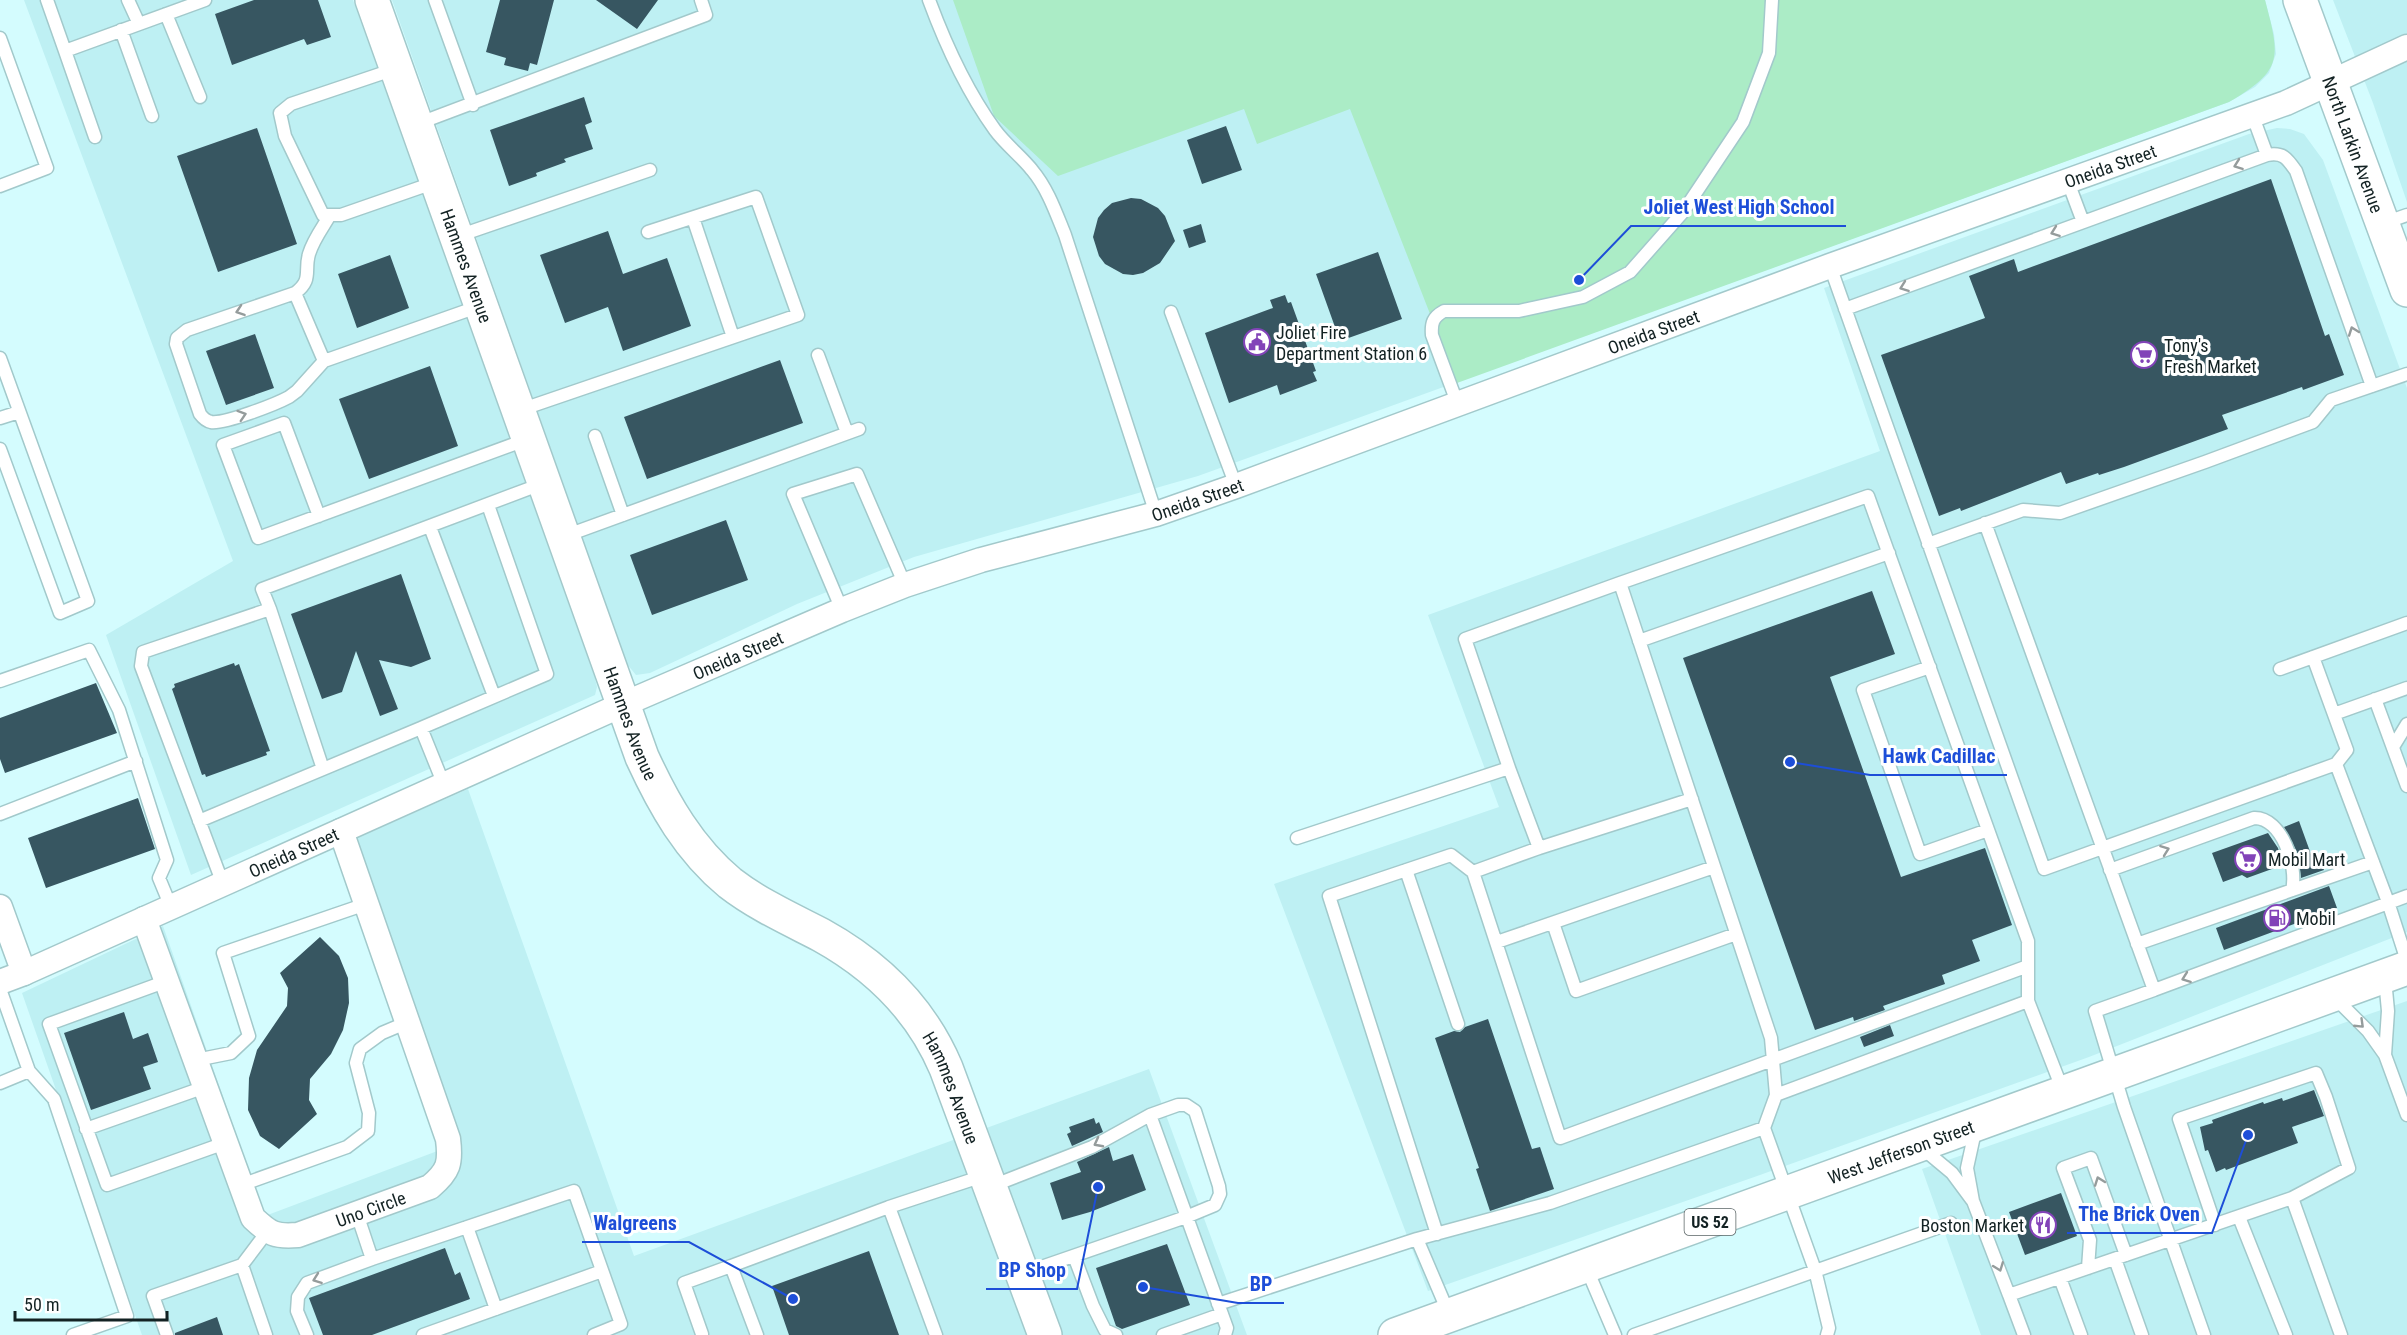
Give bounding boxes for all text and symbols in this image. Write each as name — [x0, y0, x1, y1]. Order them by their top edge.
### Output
street label: North Larkin Avenue — [2319, 73, 2388, 216]
street label: Oneida Street — [2061, 140, 2159, 192]
one-way arrow — [2233, 158, 2244, 170]
callout: Joliet West High School — [1631, 188, 1846, 226]
text: Joliet West High School — [1644, 195, 1834, 219]
street label: Hammes Avenue — [437, 206, 497, 325]
one-way arrow — [2050, 225, 2061, 237]
one-way arrow — [1899, 280, 1910, 292]
one-way arrow — [235, 304, 246, 317]
street label: Oneida Street — [1605, 305, 1702, 358]
place label: Joliet Fire Department Station 6 — [1276, 322, 1427, 364]
one-way arrow — [2347, 326, 2360, 337]
public building icon: Joliet Fire Department Station 6 — [1242, 327, 1272, 357]
place label: Tony's Fresh Market — [2164, 335, 2257, 377]
supermarket icon: Tony's Fresh Market — [2129, 340, 2159, 370]
one-way arrow — [236, 409, 247, 422]
street label: Oneida Street — [1148, 474, 1246, 525]
street label: Oneida Street — [689, 626, 786, 684]
street label: Hammes Avenue — [600, 664, 662, 783]
callout: Hawk Cadillac — [1870, 737, 2007, 775]
text: Hawk Cadillac — [1882, 744, 1996, 768]
street label: Oneida Street — [245, 823, 342, 881]
one-way arrow — [2159, 844, 2170, 857]
supermarket icon: Mobil Mart — [2233, 844, 2263, 874]
place label: Mobil Mart — [2268, 849, 2345, 870]
fuel station icon: Mobil — [2262, 903, 2292, 933]
place label: Mobil — [2296, 908, 2336, 929]
one-way arrow — [2181, 970, 2192, 983]
one-way arrow — [2353, 1017, 2364, 1028]
street label: Hammes Avenue — [919, 1028, 984, 1147]
street label: West Jefferson Street — [1825, 1115, 1977, 1188]
one-way arrow — [1094, 1136, 1105, 1148]
one-way arrow — [2094, 1176, 2106, 1187]
street label: Uno Circle — [333, 1186, 408, 1231]
callout: The Brick Oven — [2067, 1195, 2212, 1233]
text: The Brick Oven — [2078, 1202, 2200, 1226]
callout: Walgreens — [582, 1204, 689, 1242]
road number: US 52 — [1684, 1209, 1736, 1235]
restaurant icon: Boston Market — [2028, 1210, 2058, 1240]
text: Walgreens — [593, 1211, 677, 1235]
place label: Boston Market — [1920, 1215, 2024, 1236]
callout: BP Shop — [986, 1251, 1077, 1289]
text: BP Shop — [998, 1258, 1066, 1282]
one-way arrow — [1992, 1261, 2004, 1272]
callout: BP — [1238, 1265, 1284, 1303]
one-way arrow — [312, 1272, 323, 1284]
text: BP — [1250, 1272, 1272, 1296]
scale bar — [15, 1284, 166, 1322]
text: 50 m — [24, 1294, 59, 1315]

